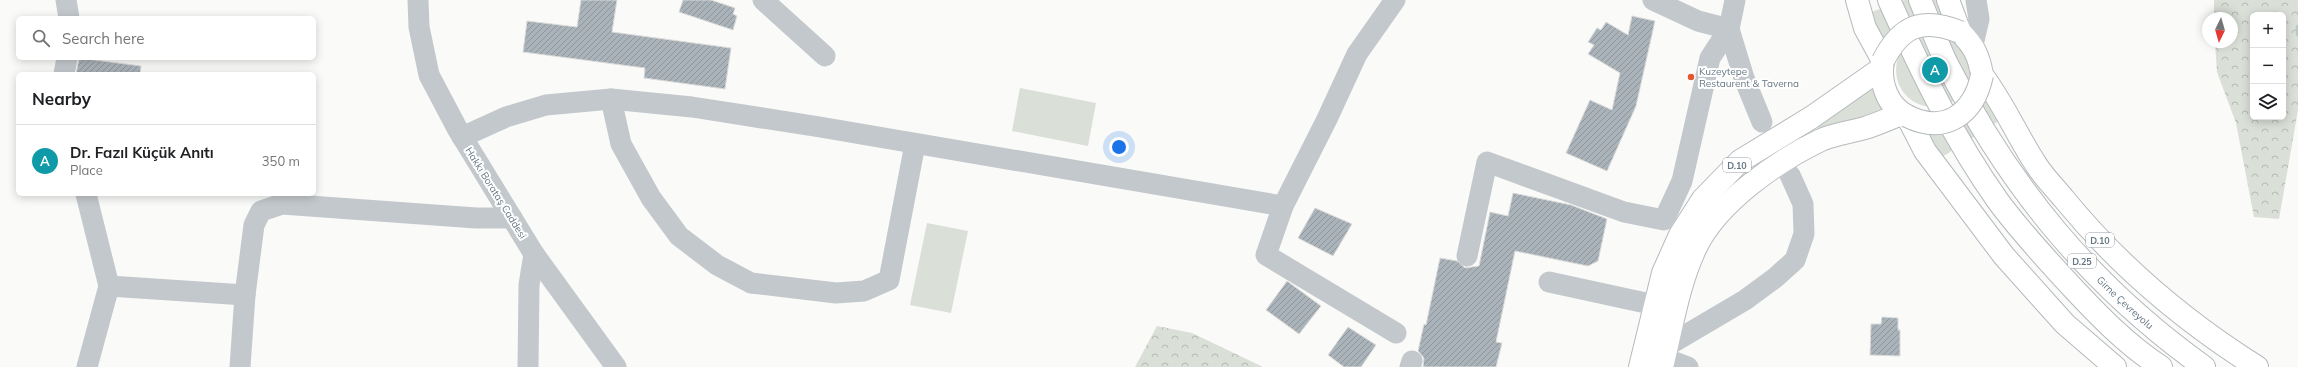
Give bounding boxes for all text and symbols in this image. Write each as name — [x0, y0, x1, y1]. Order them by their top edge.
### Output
north arrow — [2202, 12, 2238, 48]
map controls — [2250, 12, 2286, 120]
button: + — [2250, 12, 2286, 48]
search box — [16, 16, 316, 60]
icon: search — [30, 27, 52, 49]
text: Search here — [62, 29, 144, 48]
button: − — [2250, 48, 2286, 84]
pin: A — [1922, 55, 1948, 85]
place label: Kuzeytepe Restaurent & Taverna — [1699, 65, 1799, 90]
marker: Kuzeytepe Restaurent & Taverna — [1686, 72, 1696, 82]
button: layers — [2250, 84, 2286, 120]
text: Nearby — [32, 88, 91, 109]
your location — [1109, 137, 1129, 157]
text: Dr. Fazıl Küçük Anıtı — [70, 143, 214, 162]
street label: Hakkı Borataş Caddesi — [463, 145, 529, 241]
text: A — [40, 153, 50, 169]
text: 350 m — [262, 153, 300, 169]
road number: D.10 — [1723, 158, 1751, 172]
text: Place — [70, 162, 103, 178]
road number: D.10 — [2086, 233, 2114, 247]
road number: D.25 — [2068, 254, 2096, 268]
street label: Girne Çevreyolu — [2094, 273, 2156, 332]

